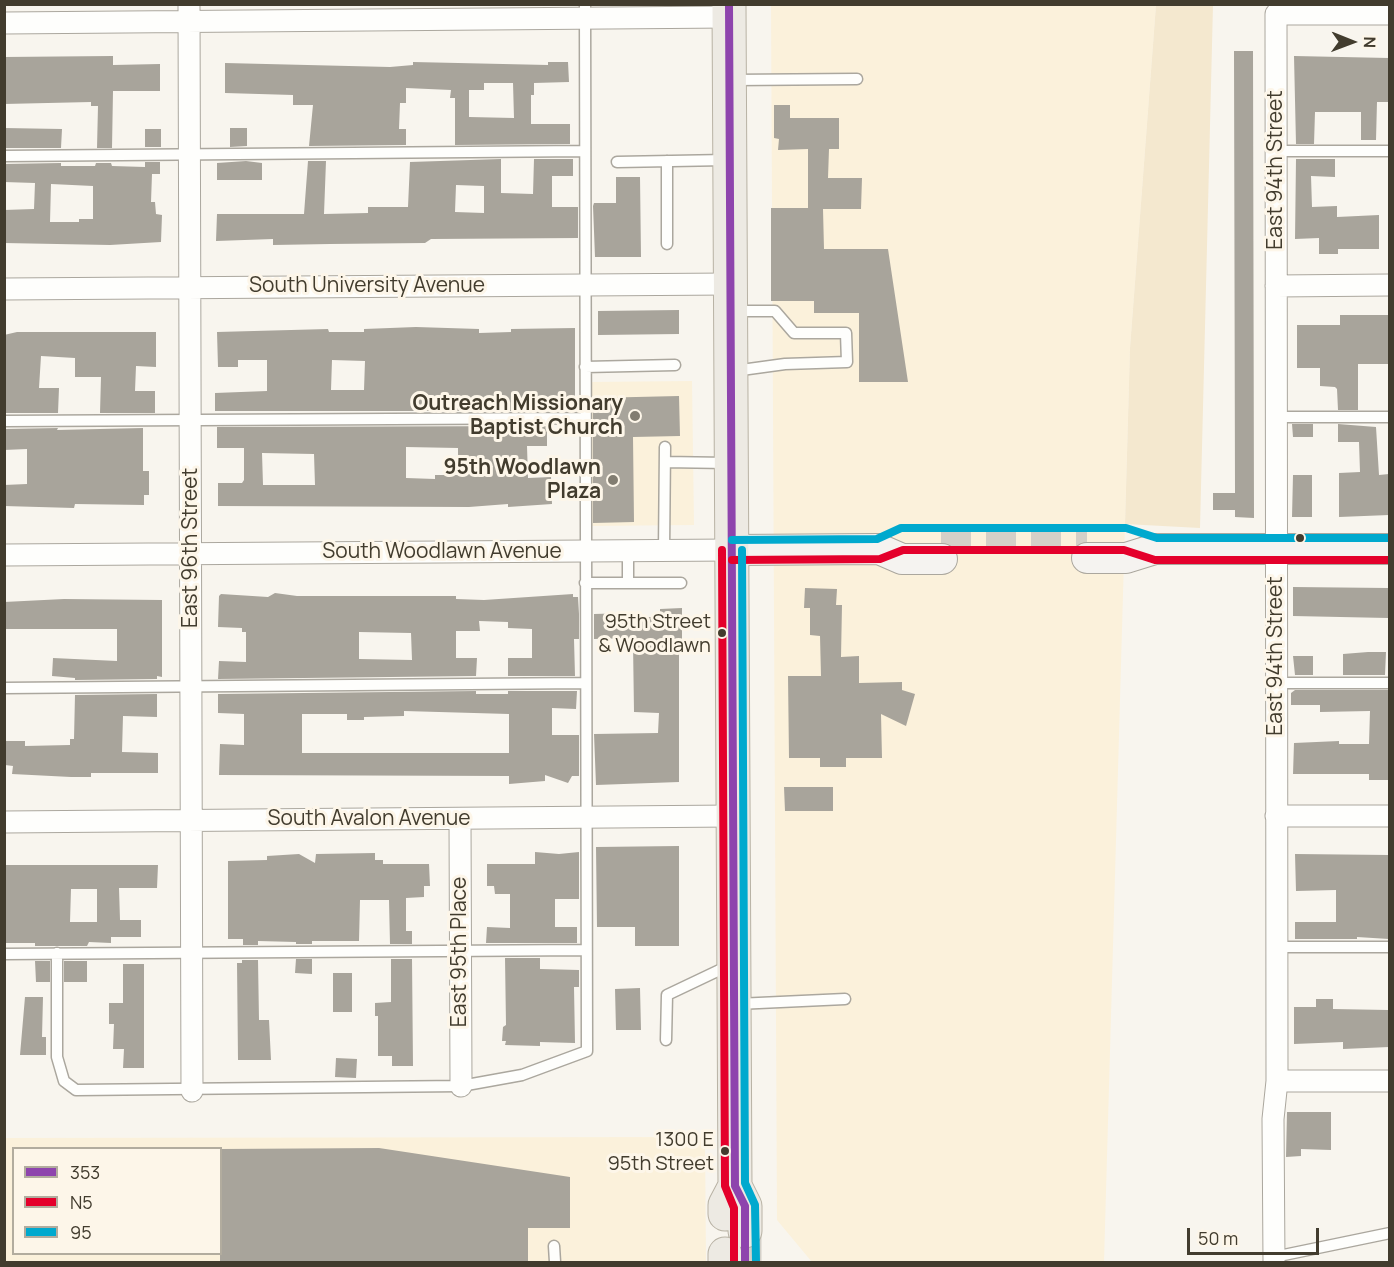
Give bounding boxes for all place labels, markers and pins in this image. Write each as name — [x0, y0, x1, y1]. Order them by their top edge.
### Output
place label: Outreach Missionary Baptist Church — [412, 391, 623, 441]
marker: Outreach Missionary Baptist Church — [628, 409, 642, 423]
place label: 95th Woodlawn Plaza — [444, 455, 601, 505]
marker: 95th Woodlawn Plaza — [606, 473, 620, 487]
unlabelled marker — [1294, 532, 1306, 544]
place label: 95th Street & Woodlawn — [598, 610, 711, 657]
marker: 95th Street & Woodlawn — [716, 627, 728, 639]
place label: 1300 E 95th Street — [607, 1128, 714, 1175]
marker: 1300 E 95th Street — [719, 1145, 731, 1157]

